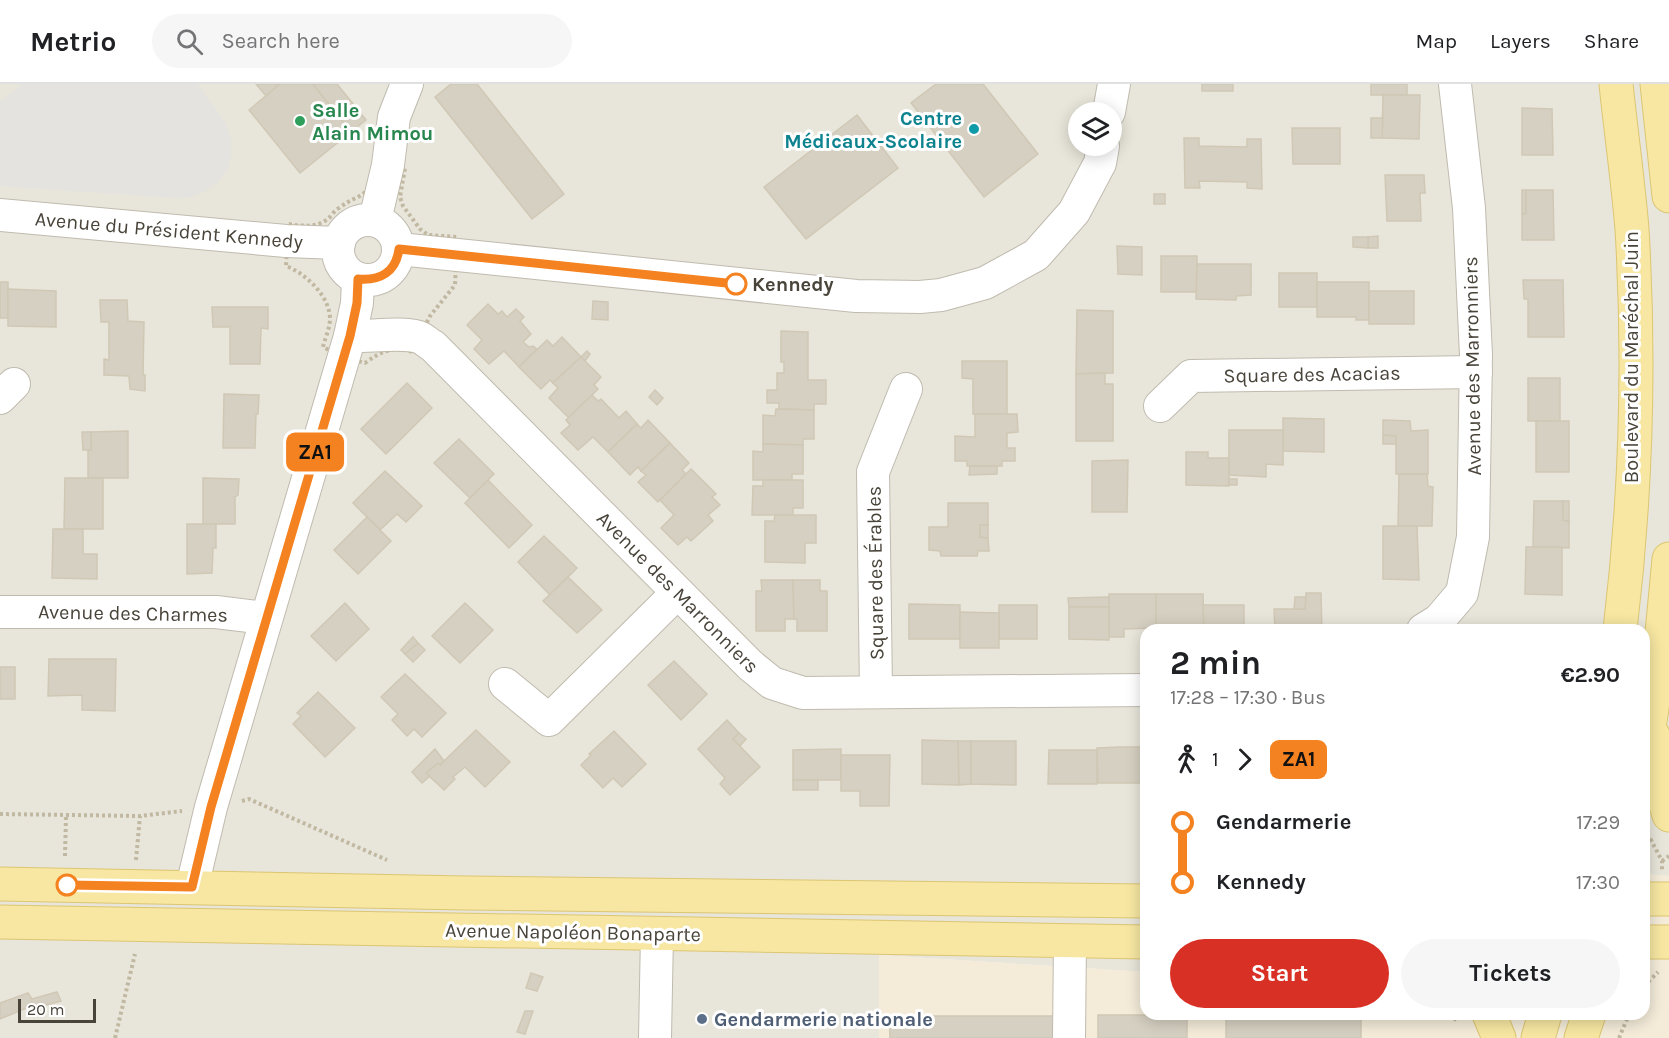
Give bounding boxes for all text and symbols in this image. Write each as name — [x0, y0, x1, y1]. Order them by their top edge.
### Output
search box — [152, 14, 572, 68]
text: Metrio — [30, 25, 116, 58]
icon: search — [173, 25, 206, 58]
text: Search here — [221, 28, 340, 54]
text: Map — [1415, 29, 1457, 53]
text: Layers — [1490, 29, 1551, 53]
text: Share — [1584, 29, 1639, 53]
place label: Salle Alain Mimou — [312, 99, 433, 145]
map controls — [1068, 102, 1122, 156]
button: layers — [1068, 102, 1122, 156]
place label: Centre Médicaux-Scolaire — [784, 107, 962, 153]
marker: Salle Alain Mimou — [293, 114, 307, 128]
marker: Centre Médicaux-Scolaire — [967, 122, 981, 136]
street label: Avenue du Président Kennedy — [34, 207, 304, 254]
street label: Boulevard du Maréchal Juin — [1620, 231, 1643, 483]
street label: Avenue des Marronniers — [1459, 256, 1486, 476]
marker: Kennedy — [725, 273, 747, 295]
place label: Kennedy — [752, 273, 834, 296]
street label: Square des Acacias — [1223, 361, 1401, 388]
line badge: ZA1 — [280, 432, 350, 472]
text: ZA1 — [298, 440, 332, 464]
street label: Square des Érables — [861, 486, 889, 660]
street label: Avenue des Marronniers — [592, 507, 763, 678]
street label: Avenue des Charmes — [38, 600, 228, 627]
text: 2 min — [1170, 644, 1261, 682]
text: €2.90 — [1561, 662, 1620, 688]
text: 17:28 – 17:30 · Bus — [1170, 686, 1326, 709]
icon: walk — [1170, 743, 1203, 776]
icon: forward — [1228, 743, 1261, 776]
text: ZA1 — [1282, 747, 1315, 771]
text: 1 — [1212, 748, 1219, 771]
text: Gendarmerie — [1216, 809, 1351, 835]
text: 17:29 — [1576, 811, 1620, 834]
text: Kennedy — [1216, 869, 1306, 895]
text: 17:30 — [1576, 871, 1620, 894]
unlabelled marker — [56, 874, 78, 896]
street label: Avenue Napoléon Bonaparte — [445, 919, 701, 946]
button: Start — [1170, 939, 1389, 1008]
button: Tickets — [1401, 939, 1620, 1008]
scale bar — [18, 996, 96, 1024]
text: 20 m — [27, 1000, 65, 1019]
place label: Gendarmerie nationale — [714, 1008, 933, 1031]
marker: Gendarmerie nationale — [695, 1012, 709, 1026]

